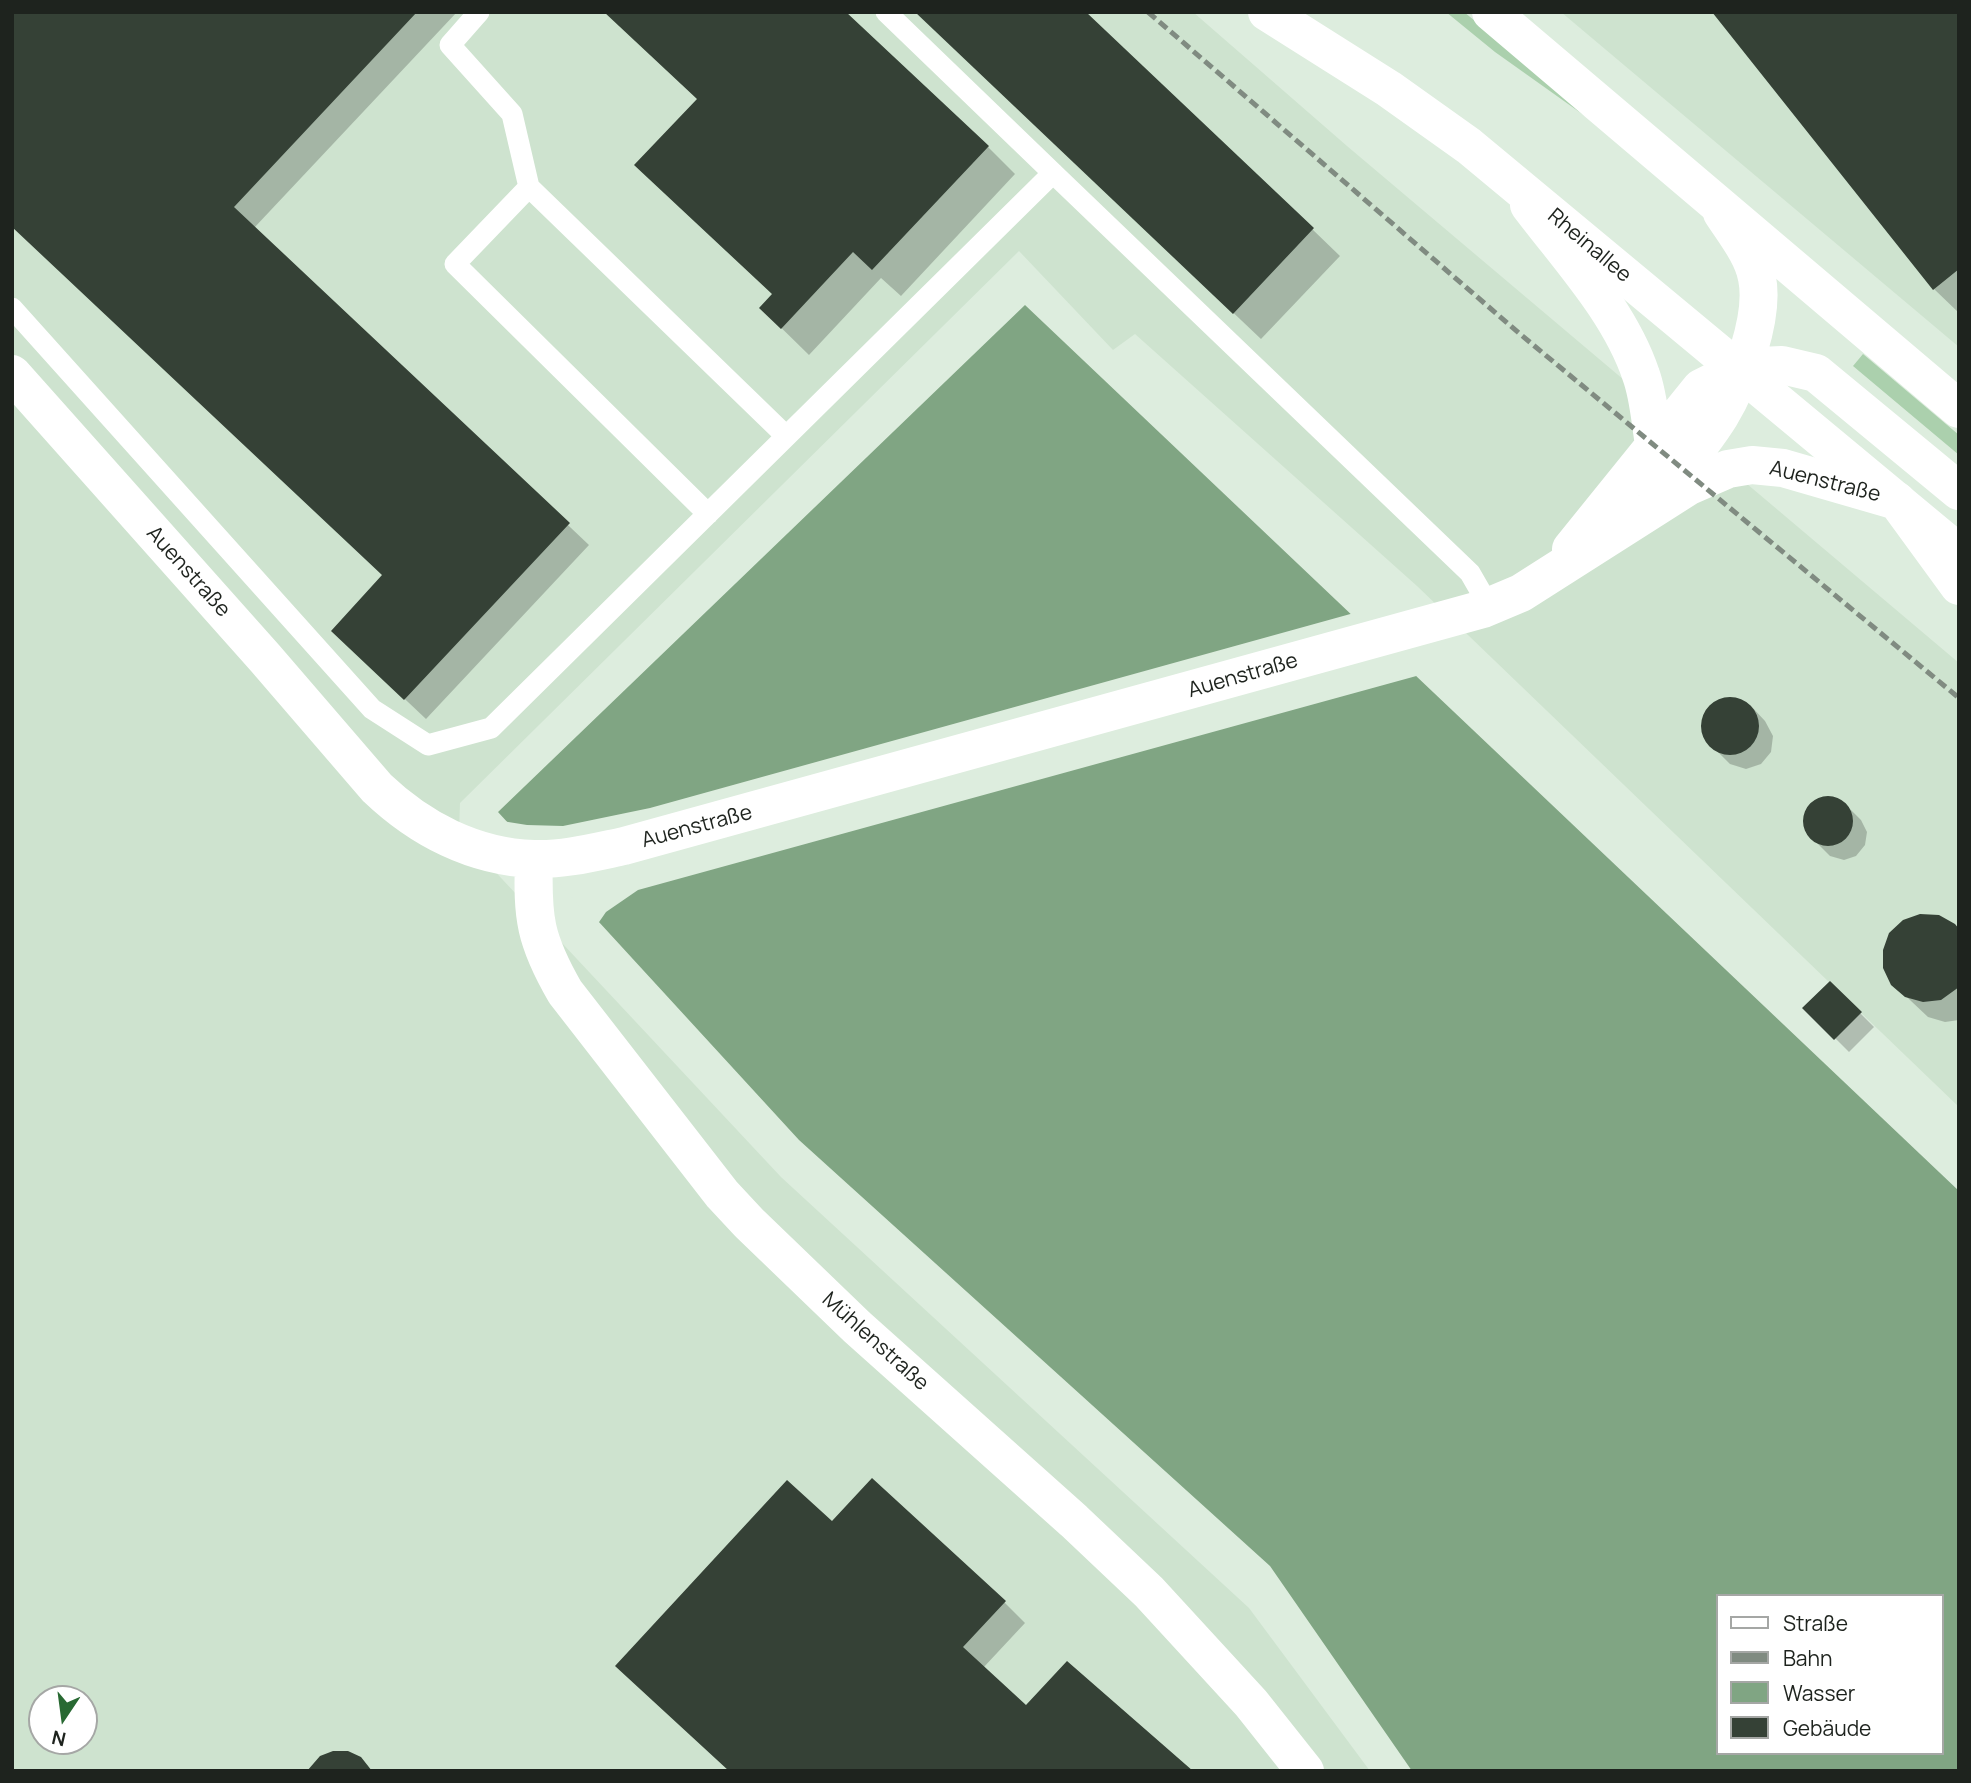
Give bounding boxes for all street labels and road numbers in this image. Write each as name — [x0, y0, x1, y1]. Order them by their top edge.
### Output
street label: Rheinallee — [1542, 204, 1636, 288]
street label: Auenstraße — [1767, 456, 1883, 508]
street label: Auenstraße — [141, 521, 235, 623]
street label: Auenstraße — [1185, 648, 1301, 704]
street label: Auenstraße — [639, 800, 755, 854]
street label: Mühlenstraße — [816, 1287, 934, 1397]

